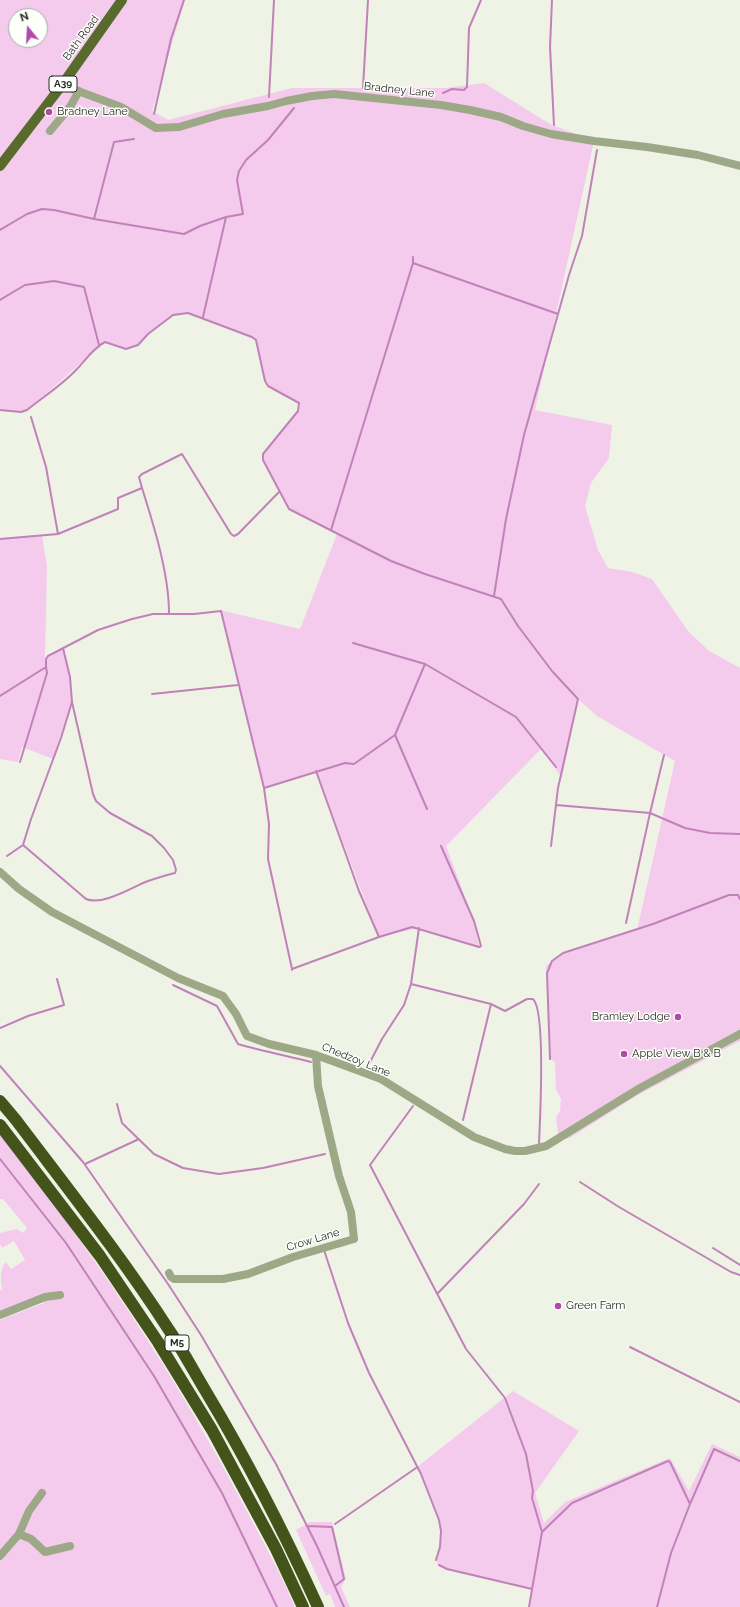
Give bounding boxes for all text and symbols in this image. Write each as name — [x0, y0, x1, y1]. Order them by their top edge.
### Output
north arrow — [8, 8, 48, 48]
text: N — [18, 10, 30, 25]
street label: Bath Road — [60, 13, 102, 63]
road number: A39 — [49, 76, 77, 92]
street label: Bradney Lane — [363, 80, 435, 100]
place label: Bradney Lane — [57, 105, 128, 119]
marker: Bradney Lane — [44, 107, 54, 117]
place label: Bramley Lodge — [592, 1010, 670, 1024]
marker: Bramley Lodge — [673, 1012, 683, 1022]
street label: Chedzoy Lane — [320, 1040, 392, 1080]
place label: Apple View B & B — [632, 1047, 721, 1061]
marker: Apple View B & B — [619, 1049, 629, 1059]
street label: Crow Lane — [285, 1226, 341, 1254]
place label: Green Farm — [566, 1299, 625, 1313]
marker: Green Farm — [553, 1301, 563, 1311]
road number: M5 — [165, 1335, 189, 1351]

